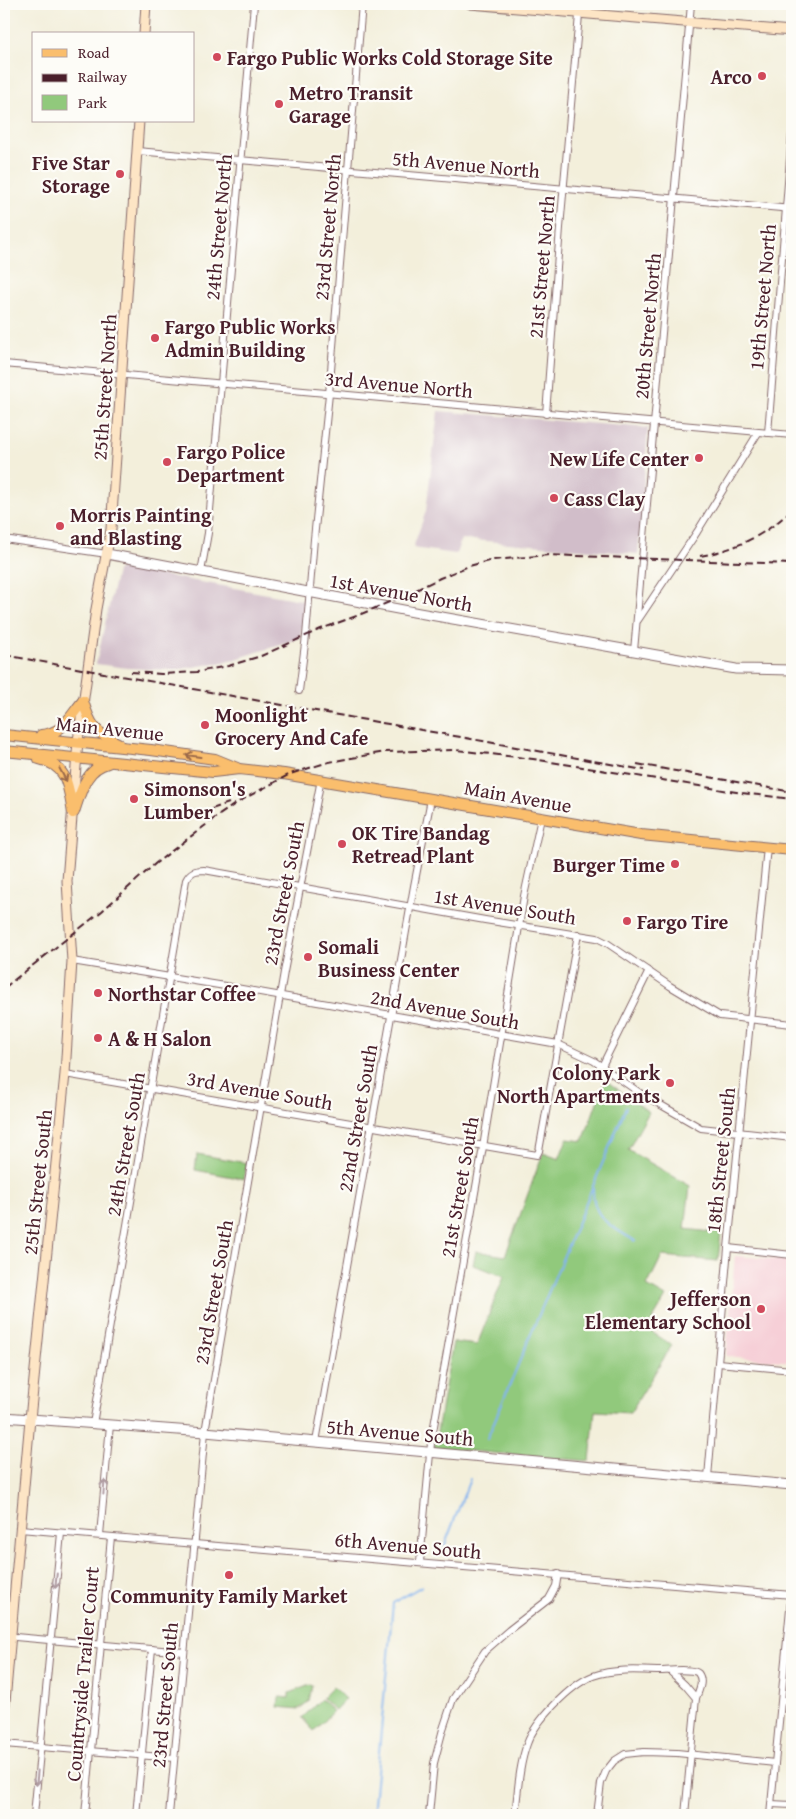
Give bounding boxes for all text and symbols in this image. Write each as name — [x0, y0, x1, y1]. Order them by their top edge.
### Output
legend — [32, 32, 195, 122]
text: Road — [78, 42, 109, 63]
place label: Fargo Public Works Cold Storage Site — [227, 43, 553, 72]
marker: Fargo Public Works Cold Storage Site — [211, 51, 223, 63]
place label: Arco — [710, 62, 752, 91]
text: Railway — [78, 66, 128, 87]
marker: Arco — [756, 70, 768, 82]
place label: Metro Transit Garage — [289, 78, 413, 130]
text: Park — [78, 92, 107, 113]
marker: Metro Transit Garage — [273, 98, 285, 110]
street label: 5th Avenue North — [391, 143, 541, 185]
place label: Five Star Storage — [32, 148, 110, 200]
street label: 23rd Street North — [306, 152, 348, 302]
street label: 24th Street North — [197, 153, 239, 301]
marker: Five Star Storage — [114, 168, 126, 180]
street label: 21st Street North — [520, 194, 562, 340]
street label: 19th Street North — [741, 223, 783, 371]
street label: 20th Street North — [626, 252, 668, 400]
place label: Fargo Public Works Admin Building — [165, 312, 336, 364]
street label: 25th Street North — [84, 313, 124, 461]
marker: Fargo Public Works Admin Building — [149, 332, 161, 344]
street label: 3rd Avenue North — [324, 363, 474, 405]
place label: Fargo Police Department — [177, 437, 285, 489]
place label: New Life Center — [550, 444, 689, 473]
marker: New Life Center — [693, 452, 705, 464]
marker: Fargo Police Department — [161, 456, 173, 468]
place label: Cass Clay — [564, 484, 646, 513]
marker: Cass Clay — [548, 492, 560, 504]
place label: Morris Painting and Blasting — [70, 500, 212, 552]
marker: Morris Painting and Blasting — [54, 520, 66, 532]
street label: 1st Avenue North — [327, 565, 475, 619]
place label: Moonlight Grocery And Cafe — [215, 700, 369, 752]
street label: Main Avenue — [55, 708, 165, 748]
marker: Moonlight Grocery And Cafe — [199, 719, 211, 731]
one-way arrow — [185, 750, 201, 760]
one-way arrow — [59, 767, 68, 782]
street label: Main Avenue — [462, 772, 574, 820]
place label: Simonson's Lumber — [144, 774, 246, 826]
marker: Simonson's Lumber — [128, 793, 140, 805]
street label: 23rd Street South — [255, 818, 311, 968]
place label: OK Tire Bandag Retread Plant — [352, 818, 490, 870]
marker: OK Tire Bandag Retread Plant — [336, 838, 348, 850]
place label: Burger Time — [553, 850, 665, 879]
marker: Burger Time — [669, 858, 681, 870]
street label: 1st Avenue South — [432, 880, 578, 932]
place label: Fargo Tire — [637, 907, 728, 936]
marker: Fargo Tire — [621, 915, 633, 927]
place label: Somali Business Center — [318, 932, 459, 984]
marker: Somali Business Center — [302, 951, 314, 963]
place label: Northstar Coffee — [108, 979, 256, 1008]
street label: 2nd Avenue South — [368, 982, 522, 1036]
marker: Northstar Coffee — [92, 987, 104, 999]
place label: A & H Salon — [108, 1024, 211, 1053]
marker: A & H Salon — [92, 1032, 104, 1044]
street label: 22nd Street South — [330, 1042, 384, 1194]
place label: Colony Park North Apartments — [497, 1058, 661, 1110]
street label: 3rd Avenue South — [185, 1063, 335, 1117]
street label: 24th Street South — [98, 1070, 152, 1218]
marker: Colony Park North Apartments — [664, 1077, 676, 1089]
street label: 18th Street South — [698, 1086, 742, 1234]
street label: 25th Street South — [15, 1108, 59, 1256]
street label: 21st Street South — [432, 1114, 486, 1260]
street label: 23rd Street South — [186, 1217, 240, 1367]
place label: Jefferson Elementary School — [585, 1284, 751, 1336]
marker: Jefferson Elementary School — [755, 1303, 767, 1315]
street label: 5th Avenue South — [325, 1411, 475, 1453]
one-way arrow — [99, 1479, 109, 1495]
street label: 6th Avenue South — [333, 1524, 483, 1566]
street label: Countryside Trailer Court — [58, 1565, 106, 1783]
marker: Community Family Market — [223, 1569, 235, 1581]
one-way arrow — [51, 1573, 61, 1589]
place label: Community Family Market — [111, 1581, 348, 1610]
street label: 23rd Street South — [143, 1621, 185, 1769]
one-way arrow — [32, 1769, 42, 1785]

